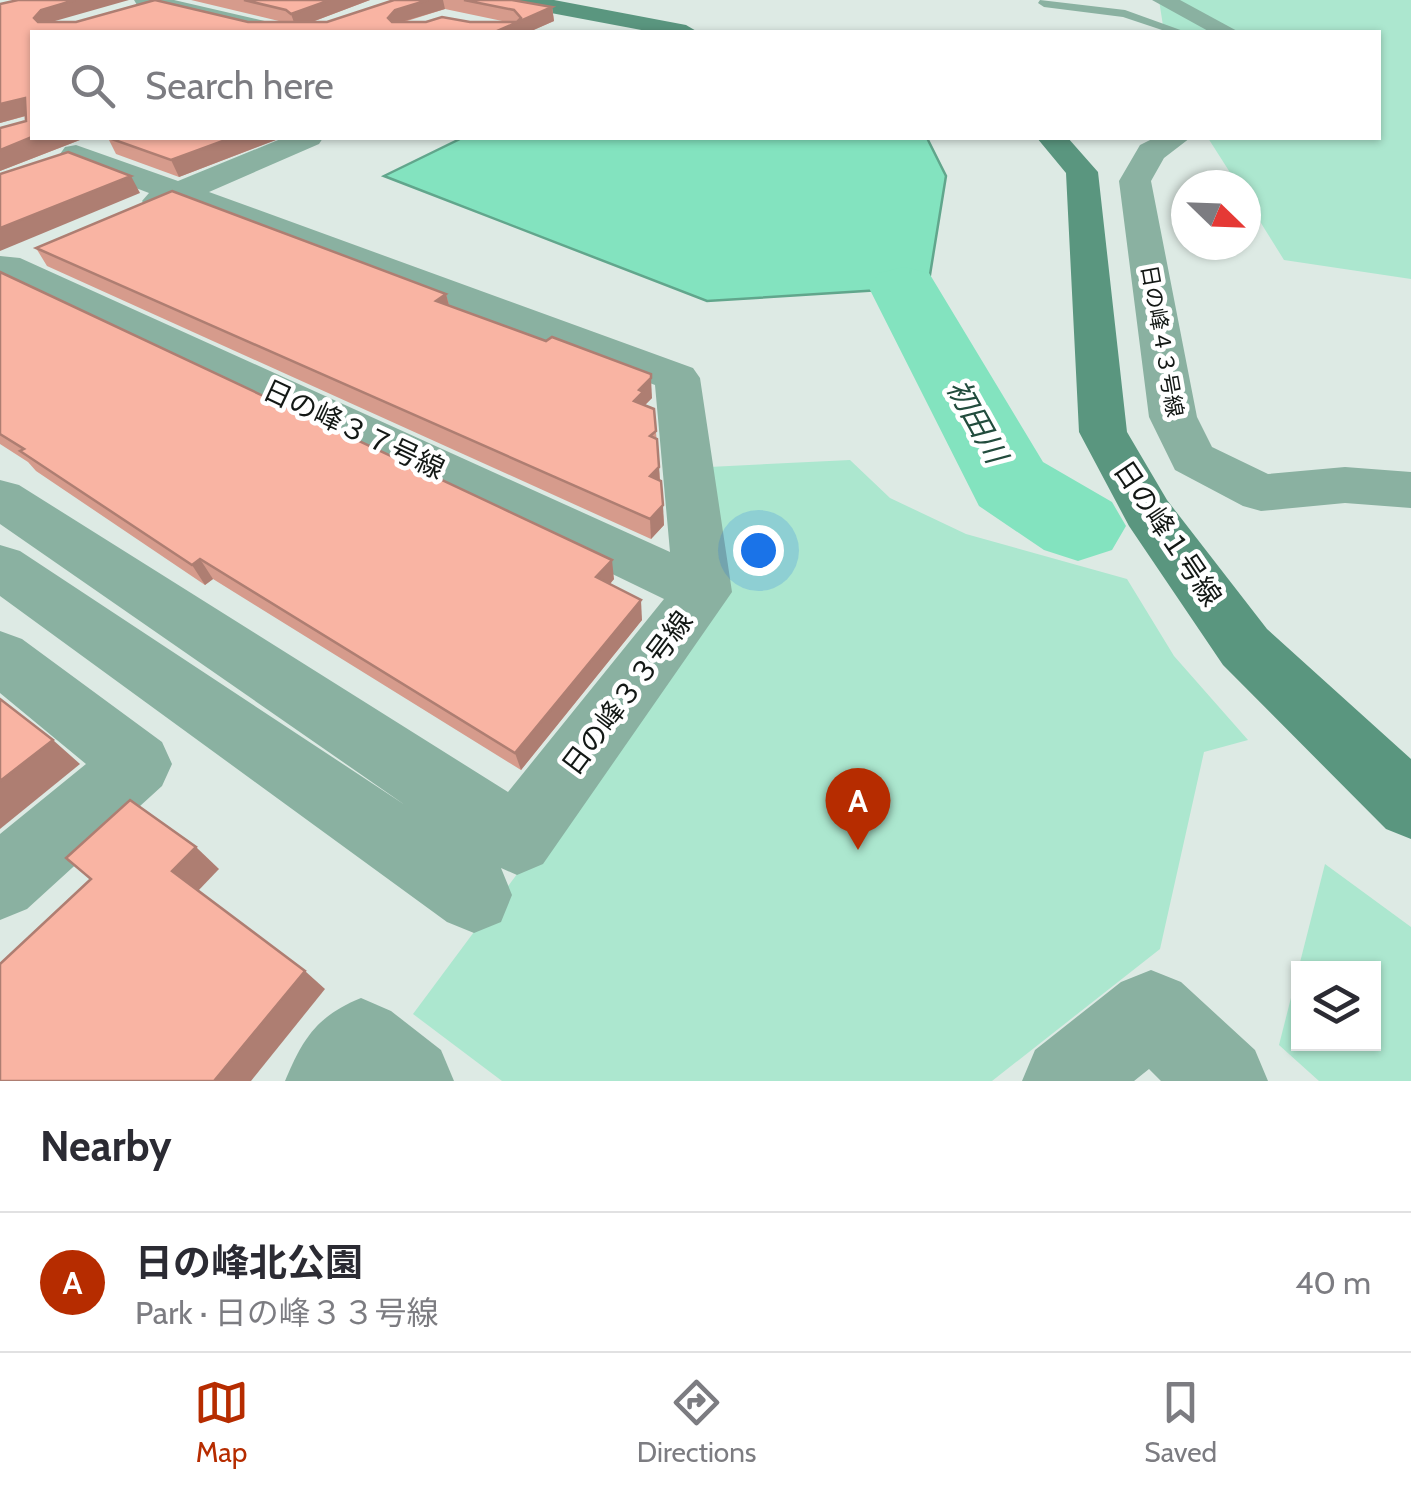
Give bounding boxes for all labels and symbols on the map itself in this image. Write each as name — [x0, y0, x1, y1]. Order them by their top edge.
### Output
north arrow — [1171, 170, 1261, 260]
street label: 日の峰４３号線 — [1135, 263, 1189, 419]
street label: 日の峰３７号線 — [258, 372, 450, 486]
water label: 初田川 — [939, 373, 1016, 472]
street label: 日の峰１号線 — [1107, 454, 1229, 612]
your location — [733, 525, 784, 576]
street label: 日の峰３３号線 — [554, 604, 700, 782]
pin: A — [826, 768, 890, 850]

